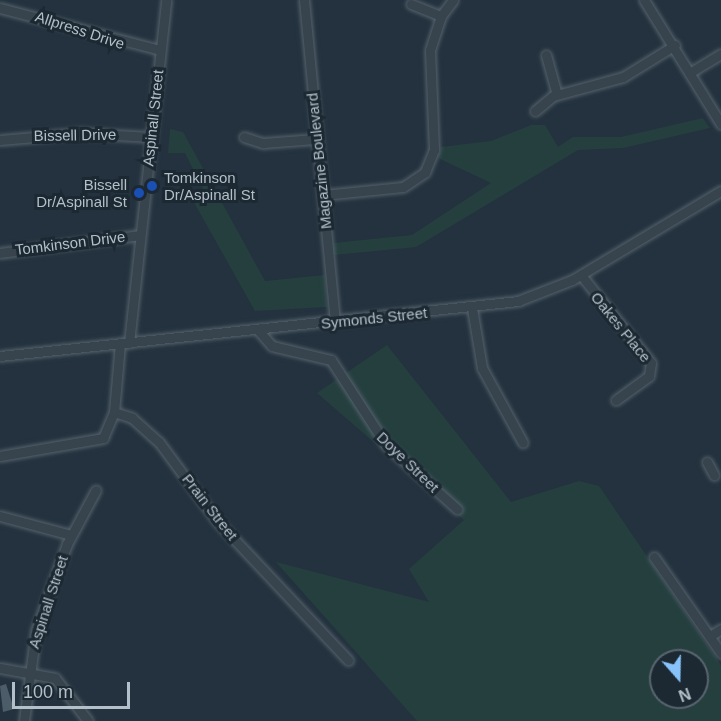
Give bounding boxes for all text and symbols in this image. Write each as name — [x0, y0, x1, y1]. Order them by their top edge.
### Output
street label: Allpress Drive — [33, 7, 127, 53]
street label: Aspinall Street — [139, 69, 167, 167]
street label: Magazine Boulevard — [303, 92, 335, 230]
street label: Bissell Drive — [34, 125, 116, 145]
place label: Tomkinson Dr/Aspinall St — [164, 168, 255, 203]
place label: Bissell Dr/Aspinall St — [36, 175, 127, 210]
marker: Tomkinson Dr/Aspinall St — [145, 179, 159, 193]
marker: Bissell Dr/Aspinall St — [132, 186, 146, 200]
street label: Tomkinson Drive — [14, 227, 126, 259]
street label: Oakes Place — [587, 288, 655, 366]
street label: Symonds Street — [320, 303, 428, 333]
street label: Doye Street — [373, 428, 443, 496]
street label: Prain Street — [179, 470, 241, 544]
street label: Aspinall Street — [24, 553, 72, 651]
north arrow — [649, 649, 709, 709]
scale bar — [15, 670, 134, 708]
text: 100 m — [23, 682, 73, 702]
text: N — [676, 685, 693, 704]

